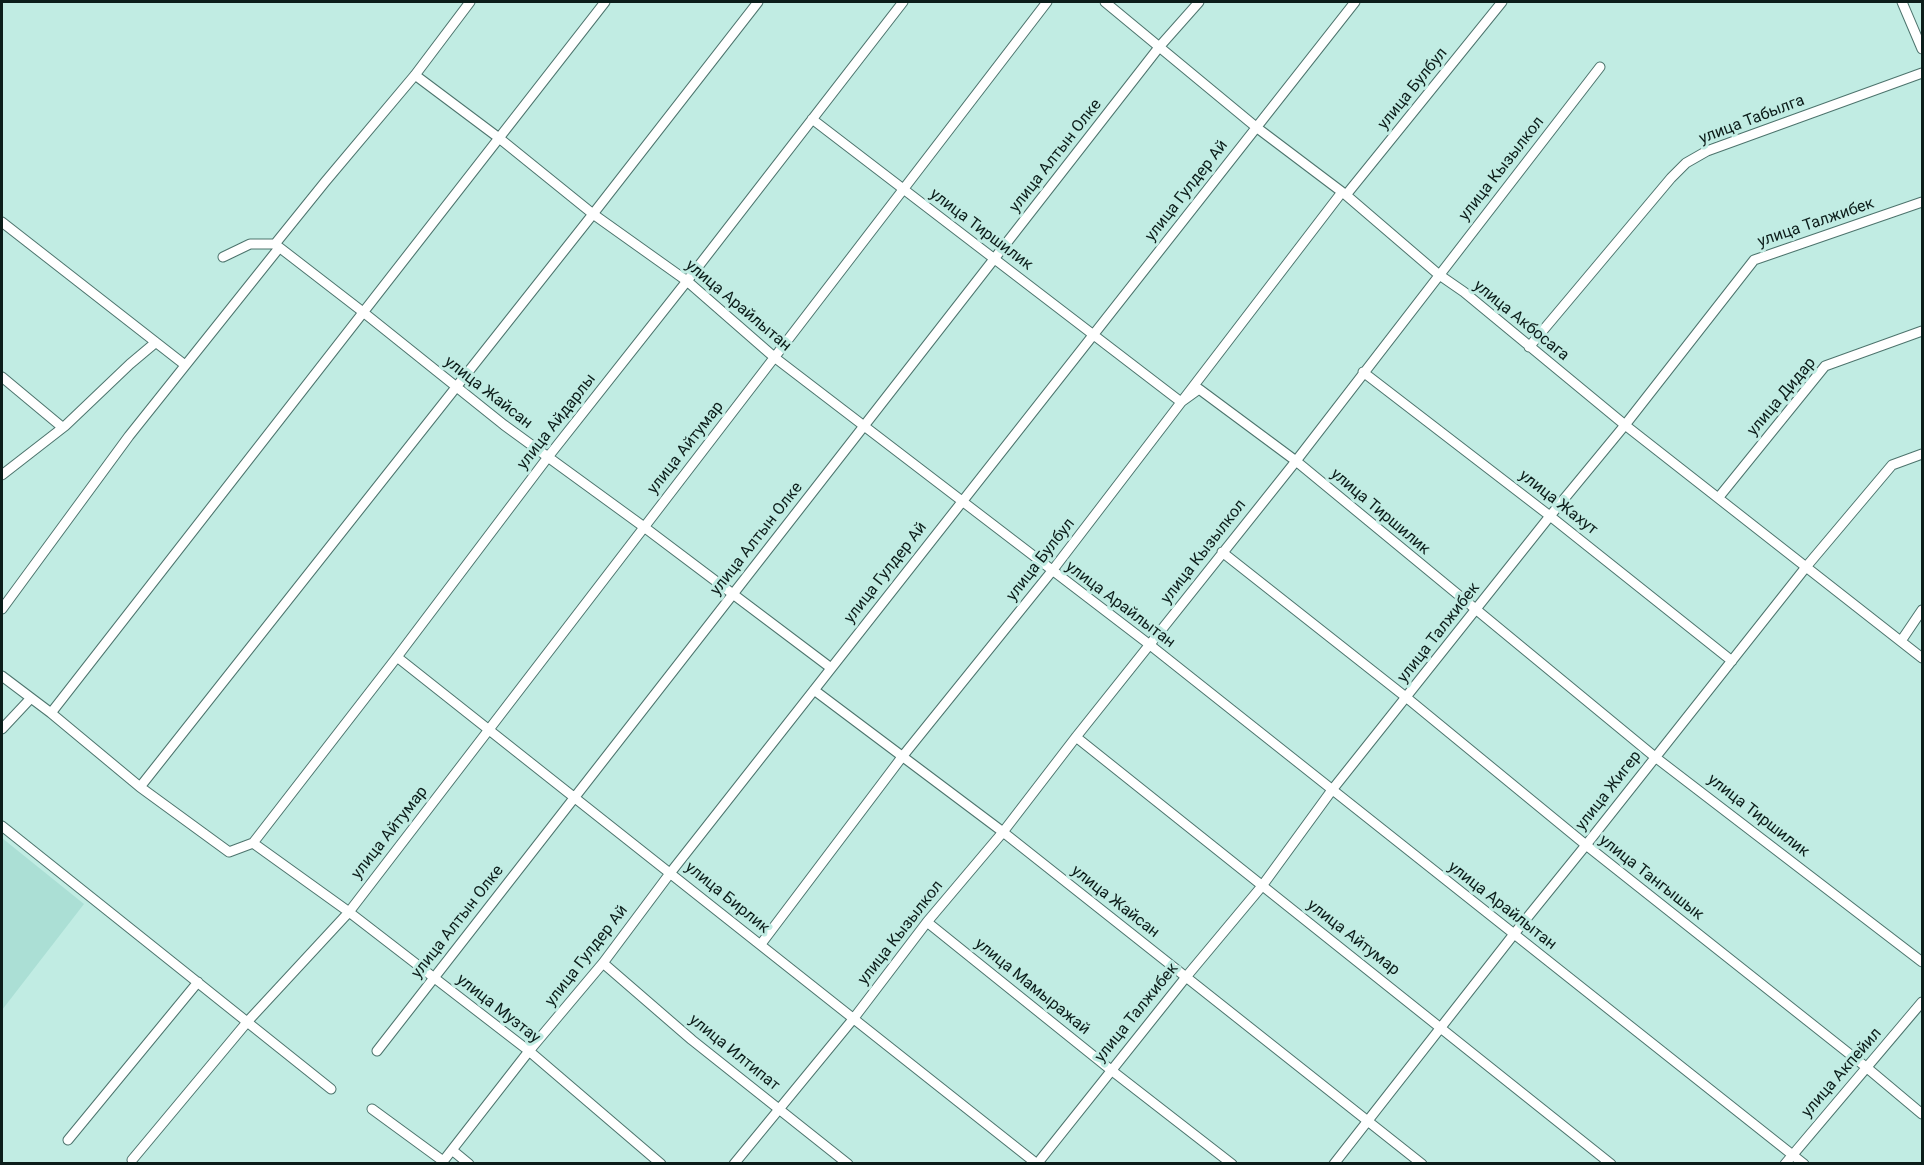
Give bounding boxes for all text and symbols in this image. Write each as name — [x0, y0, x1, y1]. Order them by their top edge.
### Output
street label: улица Булбул — [1374, 44, 1452, 134]
street label: улица Табылга — [1697, 91, 1807, 149]
street label: улица Алтын Олке — [1006, 96, 1106, 216]
street label: улица Кызылкол — [1455, 113, 1549, 225]
street label: улица Гулдер Ай — [1142, 137, 1232, 245]
street label: улица Тиршилик — [926, 185, 1036, 275]
street label: улица Талжибек — [1755, 194, 1877, 252]
street label: улица Арайлытан — [681, 256, 795, 356]
street label: улица Акбосага — [1469, 277, 1573, 365]
street label: улица Жайсан — [440, 353, 536, 433]
street label: улица Дидар — [1744, 354, 1820, 440]
street label: улица Айдарлы — [514, 370, 600, 474]
street label: улица Айтумар — [644, 398, 728, 498]
street label: улица Тиршилик — [1326, 465, 1434, 559]
street label: улица Жахут — [1515, 466, 1601, 540]
street label: улица Алтын Олке — [707, 479, 807, 599]
street label: улица Кызылкол — [1157, 496, 1251, 608]
street label: улица Булбул — [1003, 515, 1079, 605]
street label: улица Гулдер Ай — [841, 519, 931, 627]
street label: улица Арайлытан — [1061, 557, 1179, 653]
street label: улица Талжибек — [1394, 579, 1484, 687]
street label: улица Жигер — [1572, 747, 1646, 835]
street label: улица Тиршилик — [1703, 770, 1813, 862]
street label: улица Айтумар — [348, 783, 432, 883]
street label: улица Тангышык — [1595, 831, 1707, 925]
street label: улица Бирлик — [681, 858, 773, 938]
street label: улица Арайлытан — [1444, 858, 1560, 954]
street label: улица Алтын Олке — [408, 862, 508, 982]
street label: улица Жайсан — [1067, 862, 1163, 942]
street label: улица Кызылкол — [854, 877, 948, 989]
street label: улица Айтумар — [1303, 896, 1403, 980]
street label: улица Гулдер Ай — [542, 902, 632, 1010]
street label: улица Мамыражай — [970, 935, 1094, 1039]
street label: улица Талжибек — [1091, 960, 1183, 1066]
street label: улица Музтау — [452, 970, 544, 1048]
street label: улица Илтипат — [685, 1011, 783, 1095]
street label: улица Акпейил — [1798, 1024, 1886, 1122]

